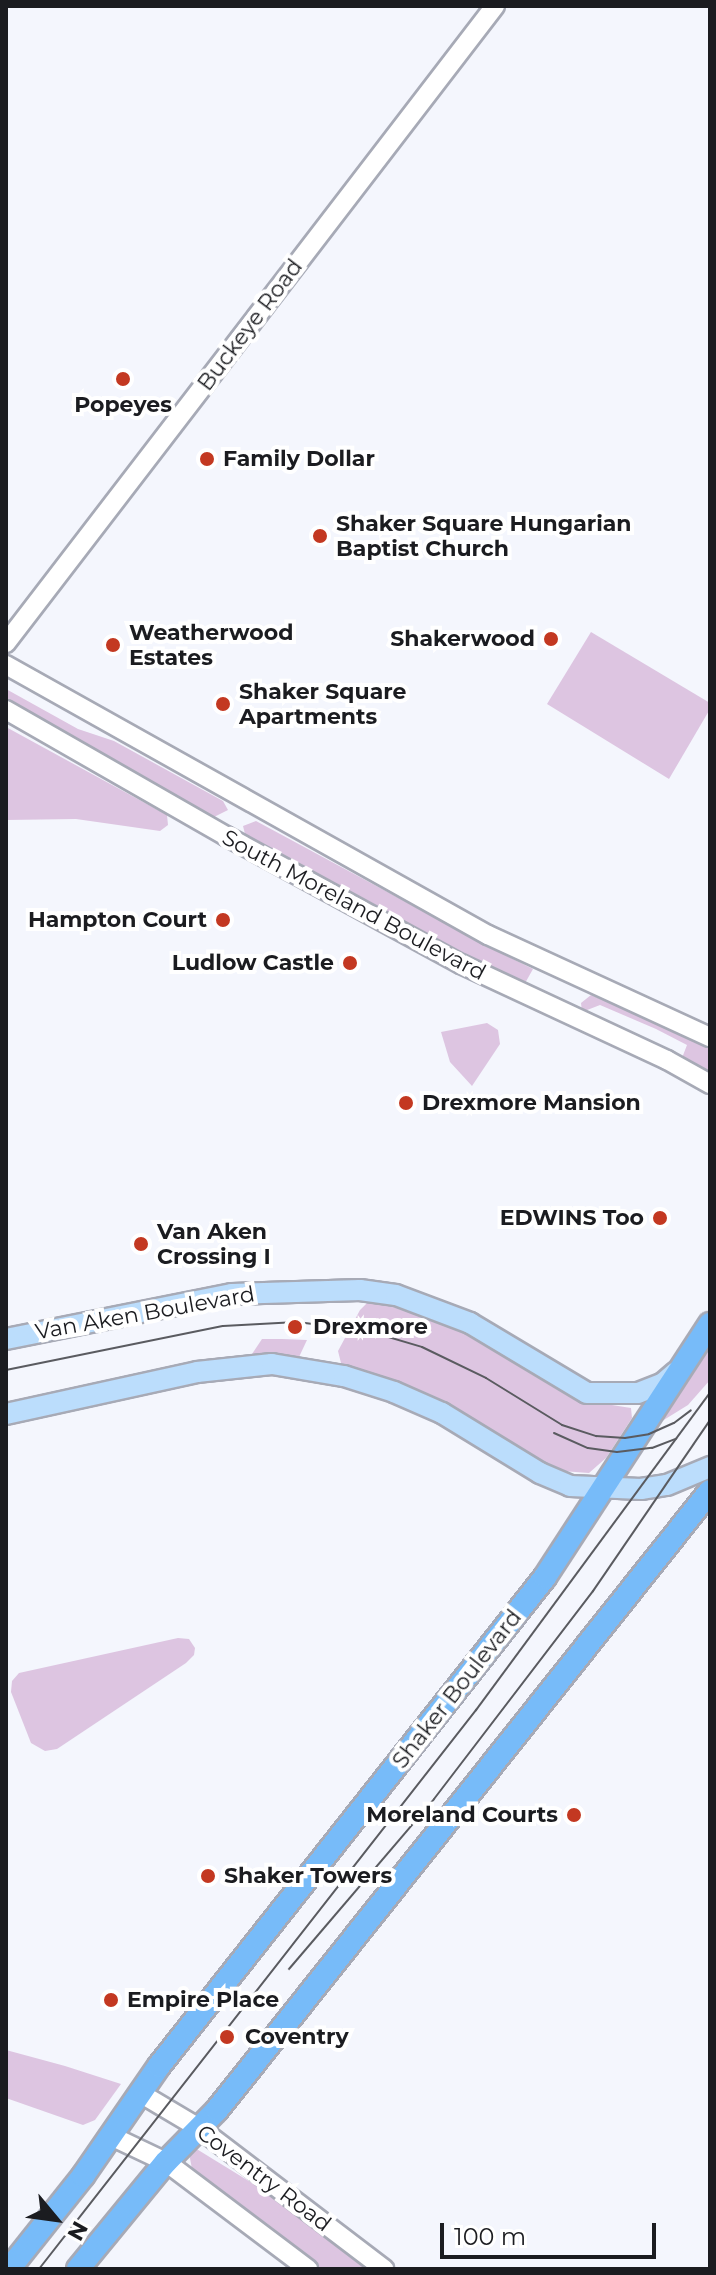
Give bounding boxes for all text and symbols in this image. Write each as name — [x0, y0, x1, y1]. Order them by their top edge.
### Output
street label: Buckeye Road — [192, 254, 308, 396]
marker: Popeyes — [114, 370, 132, 388]
place label: Popeyes — [74, 392, 172, 418]
place label: Family Dollar — [223, 446, 375, 472]
marker: Family Dollar — [198, 450, 216, 468]
place label: Shaker Square Hungarian Baptist Church — [336, 510, 632, 562]
marker: Shaker Square Hungarian Baptist Church — [311, 527, 329, 545]
place label: Weatherwood Estates — [129, 619, 293, 670]
place label: Shakerwood — [390, 626, 535, 652]
marker: Shakerwood — [542, 630, 560, 648]
marker: Weatherwood Estates — [104, 636, 122, 654]
place label: Shaker Square Apartments — [239, 678, 406, 730]
marker: Shaker Square Apartments — [214, 695, 232, 713]
street label: South Moreland Boulevard — [218, 824, 490, 986]
place label: Hampton Court — [28, 907, 207, 933]
marker: Hampton Court — [214, 911, 232, 929]
place label: Ludlow Castle — [172, 950, 334, 976]
marker: Ludlow Castle — [341, 954, 359, 972]
place label: Drexmore Mansion — [422, 1090, 641, 1116]
marker: Drexmore Mansion — [397, 1094, 415, 1112]
place label: EDWINS Too — [500, 1205, 644, 1231]
marker: EDWINS Too — [651, 1209, 669, 1227]
place label: Van Aken Crossing I — [157, 1218, 271, 1270]
marker: Van Aken Crossing I — [132, 1235, 150, 1253]
street label: Van Aken Boulevard — [33, 1281, 257, 1345]
place label: Drexmore — [313, 1314, 428, 1340]
marker: Drexmore — [284, 1316, 306, 1338]
street label: Shaker Boulevard — [387, 1604, 527, 1774]
place label: Moreland Courts — [366, 1802, 558, 1828]
marker: Moreland Courts — [565, 1806, 583, 1824]
place label: Shaker Towers — [224, 1863, 392, 1889]
marker: Shaker Towers — [199, 1867, 217, 1885]
place label: Empire Place — [127, 1987, 279, 2013]
marker: Empire Place — [102, 1991, 120, 2009]
place label: Coventry — [245, 2024, 349, 2050]
marker: Coventry — [216, 2026, 238, 2048]
street label: Coventry Road — [192, 2119, 336, 2237]
north arrow — [16, 2179, 96, 2259]
scale bar — [444, 2207, 660, 2257]
text: N — [61, 2217, 94, 2245]
text: 100 m — [454, 2222, 526, 2251]

